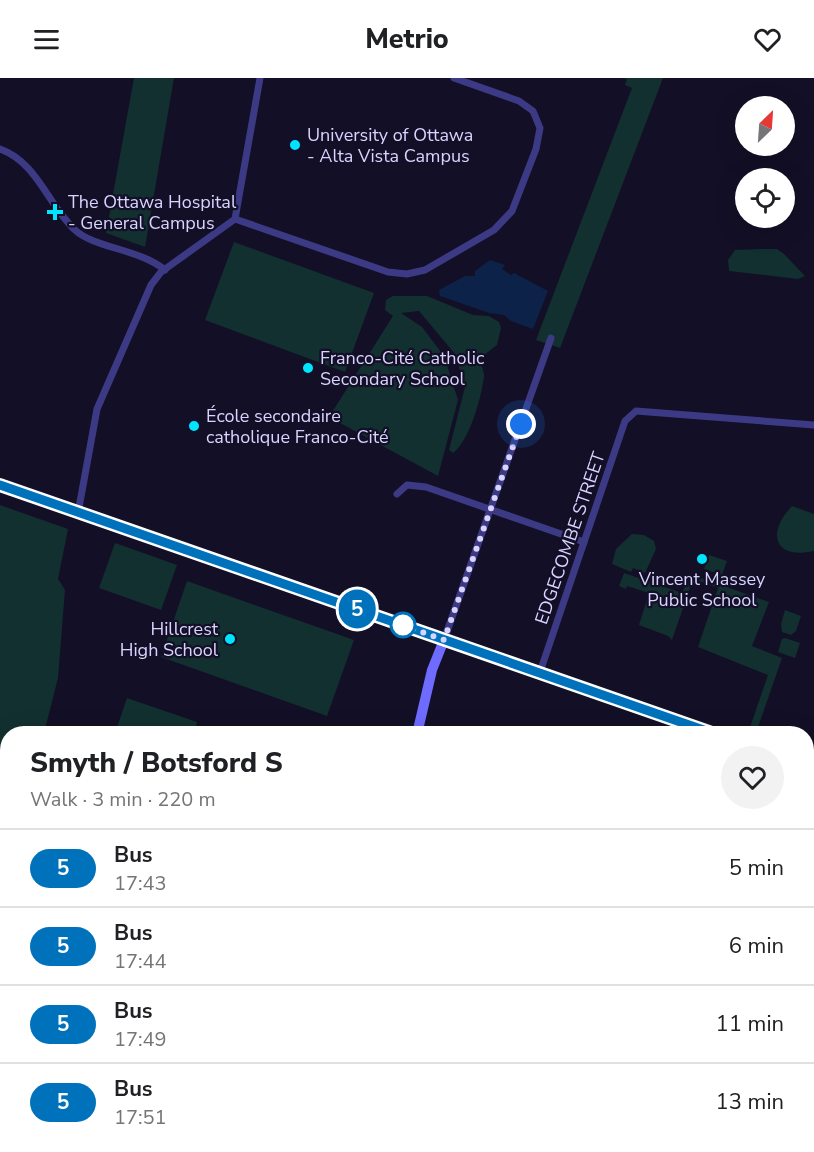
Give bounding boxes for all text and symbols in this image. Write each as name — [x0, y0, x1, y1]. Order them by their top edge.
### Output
text: Metrio — [365, 21, 449, 58]
icon: menu — [30, 23, 63, 56]
icon: heart — [751, 23, 784, 56]
north arrow — [735, 96, 795, 156]
map controls — [735, 96, 795, 228]
place label: University of Ottawa - Alta Vista Campus — [307, 123, 473, 168]
marker: University of Ottawa - Alta Vista Campus — [288, 138, 302, 152]
button: locate — [735, 168, 795, 228]
place label: The Ottawa Hospital - General Campus — [68, 190, 237, 235]
marker: The Ottawa Hospital - General Campus — [46, 203, 64, 221]
place label: Franco-Cité Catholic Secondary School — [320, 346, 484, 391]
marker: Franco-Cité Catholic Secondary School — [301, 361, 315, 375]
place label: École secondaire catholique Franco-Cité — [206, 404, 389, 449]
your location — [506, 409, 536, 439]
marker: École secondaire catholique Franco-Cité — [187, 419, 201, 433]
street label: EDGECOMBE STREET — [529, 448, 611, 627]
marker: Vincent Massey Public School — [695, 552, 709, 566]
place label: Vincent Massey Public School — [638, 567, 766, 612]
line badge: 5 — [338, 590, 376, 628]
text: 5 — [351, 595, 363, 623]
unlabelled marker — [390, 612, 416, 638]
place label: Hillcrest High School — [120, 617, 219, 662]
marker: Hillcrest High School — [223, 632, 237, 646]
text: Smyth / Botsford S — [30, 744, 283, 782]
button: heart — [721, 746, 784, 809]
text: Walk · 3 min · 220 m — [30, 786, 216, 813]
text: Bus — [114, 840, 153, 870]
text: 5 min — [729, 853, 784, 883]
text: 5 — [57, 854, 69, 882]
text: 17:43 — [114, 870, 167, 897]
text: Bus — [114, 918, 153, 948]
text: 6 min — [729, 931, 784, 961]
text: 5 — [57, 932, 69, 960]
text: 17:44 — [114, 948, 167, 975]
text: Bus — [114, 996, 153, 1026]
text: 11 min — [716, 1009, 784, 1039]
text: 5 — [57, 1010, 69, 1038]
text: 17:49 — [114, 1026, 167, 1053]
text: Bus — [114, 1074, 153, 1104]
text: 13 min — [716, 1087, 784, 1117]
text: 5 — [57, 1088, 69, 1116]
text: 17:51 — [114, 1104, 167, 1131]

